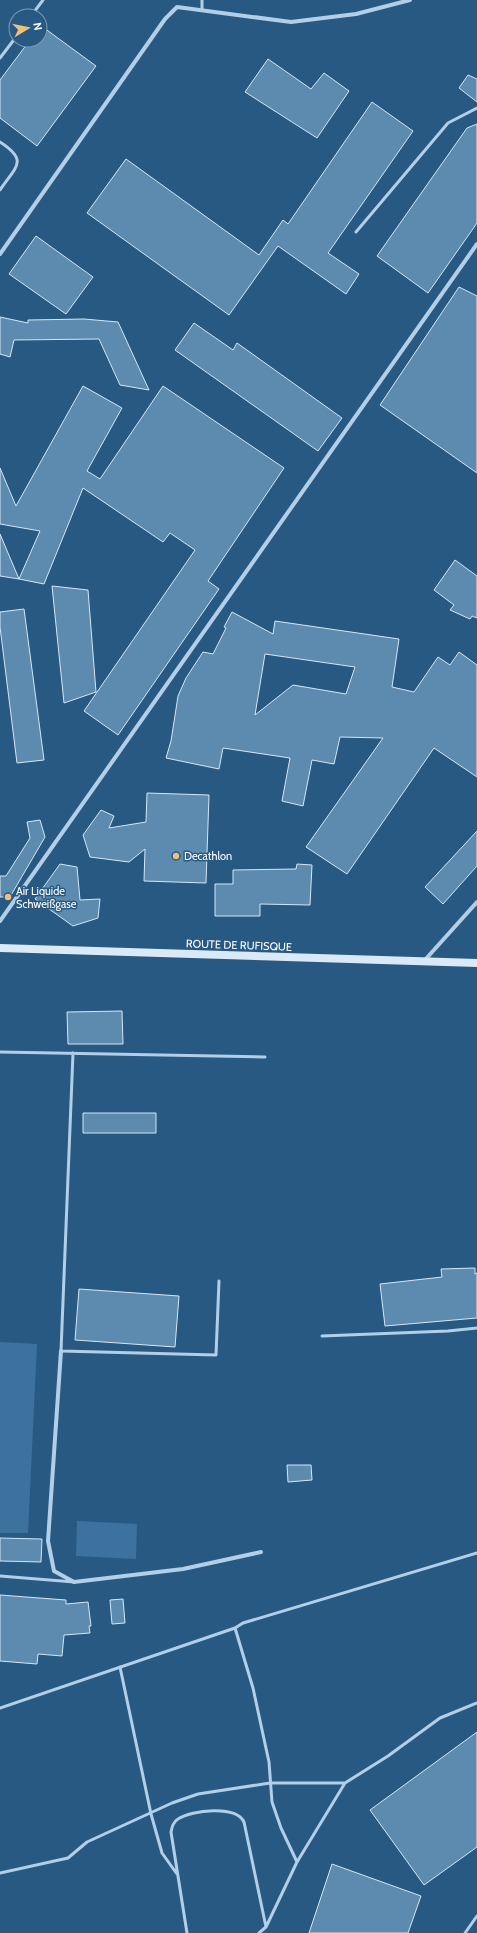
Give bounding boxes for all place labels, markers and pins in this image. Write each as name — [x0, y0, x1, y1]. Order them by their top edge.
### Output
place label: Decathlon — [184, 849, 232, 863]
marker: Decathlon — [171, 851, 181, 861]
place label: Air Liquide Schweißgase — [16, 884, 77, 911]
marker: Air Liquide Schweißgase — [3, 892, 13, 902]

